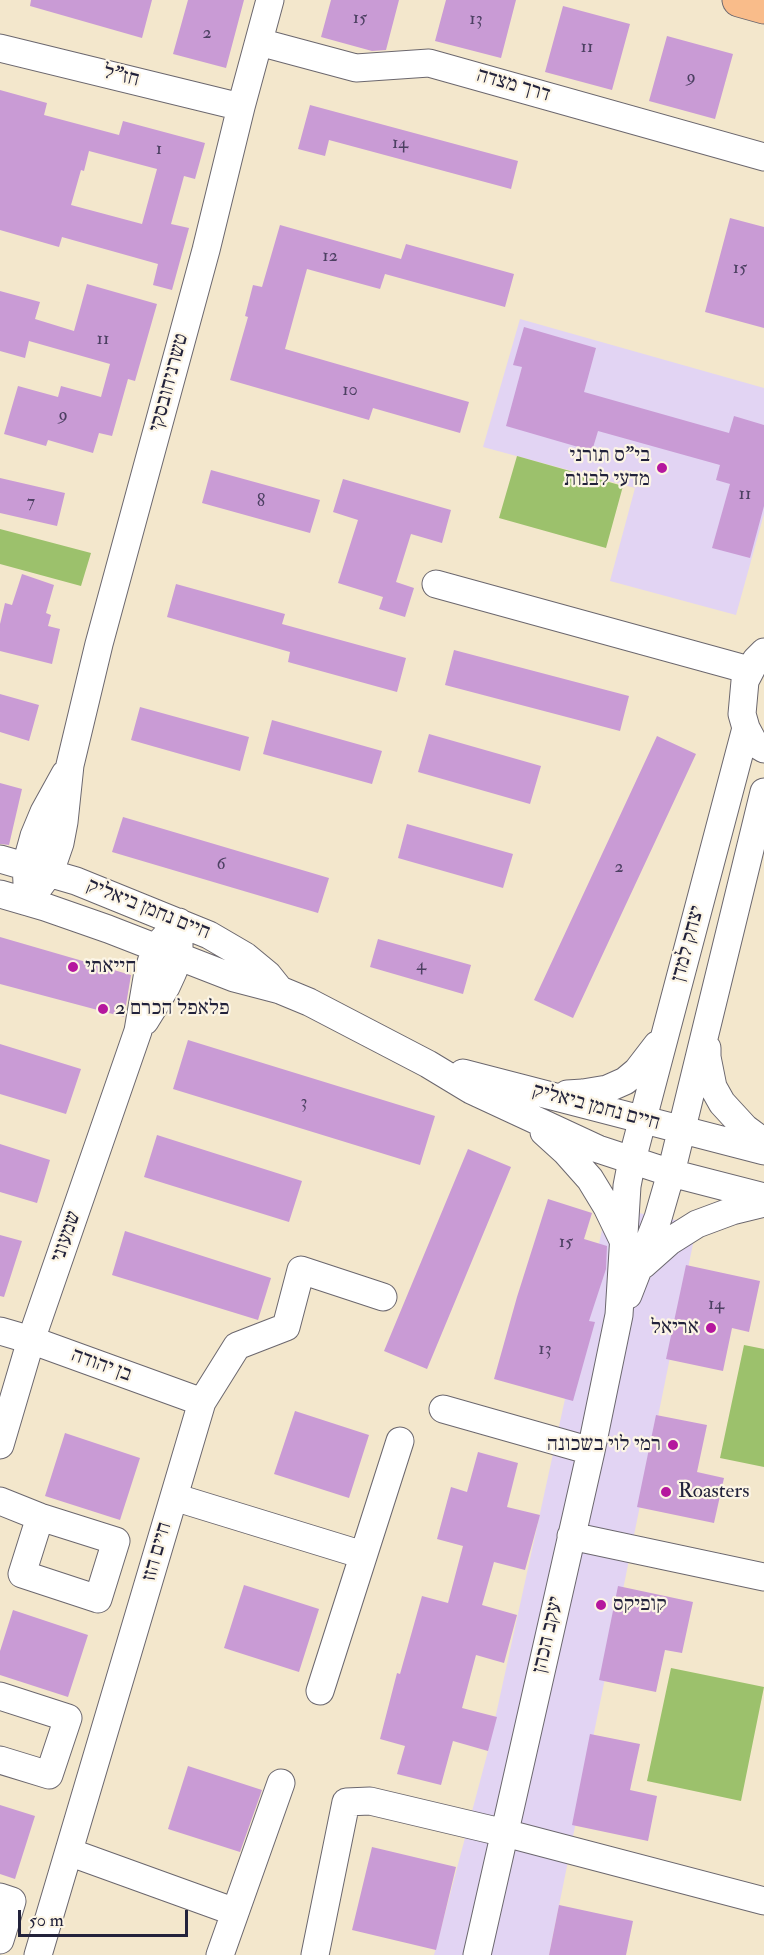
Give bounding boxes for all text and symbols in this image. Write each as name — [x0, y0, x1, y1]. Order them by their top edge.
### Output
house number: 15 — [353, 8, 367, 30]
house number: 13 — [469, 9, 483, 31]
house number: 2 — [202, 23, 212, 45]
house number: 11 — [581, 37, 593, 59]
street label: חז"ל — [100, 60, 142, 94]
street label: דרך מצדה — [473, 63, 553, 109]
house number: 9 — [686, 67, 696, 89]
house number: 14 — [392, 133, 408, 155]
house number: 1 — [156, 139, 162, 161]
house number: 12 — [322, 246, 338, 268]
house number: 15 — [733, 258, 747, 280]
house number: 11 — [97, 329, 109, 351]
street label: טשרניחובסקי — [145, 331, 195, 435]
house number: 10 — [342, 380, 358, 402]
house number: 9 — [58, 405, 68, 427]
place label: בי"ס תורני מדעי לבנות — [564, 443, 650, 493]
marker: בי"ס תורני מדעי לבנות — [655, 461, 669, 475]
house number: 11 — [739, 484, 751, 506]
house number: 8 — [257, 491, 265, 513]
house number: 7 — [27, 492, 35, 514]
house number: 6 — [216, 854, 226, 876]
house number: 2 — [614, 857, 624, 879]
street label: חיים נחמן ביאליק — [83, 874, 213, 946]
street label: יצחק למדן — [667, 903, 711, 985]
place label: חייאתי — [85, 954, 136, 980]
house number: 4 — [416, 955, 426, 977]
marker: חייאתי — [66, 960, 80, 974]
place label: פלאפל הכרם 2 — [115, 996, 230, 1022]
marker: פלאפל הכרם 2 — [96, 1002, 110, 1016]
street label: חיים נחמן ביאליק — [529, 1079, 663, 1137]
house number: 3 — [301, 1092, 307, 1114]
street label: שמעוני — [47, 1208, 87, 1266]
house number: 15 — [559, 1232, 573, 1254]
house number: 14 — [708, 1294, 724, 1316]
place label: אריאל — [651, 1315, 699, 1341]
marker: אריאל — [704, 1321, 718, 1335]
house number: 13 — [538, 1339, 552, 1361]
street label: בן יהודה — [67, 1343, 135, 1389]
place label: רמי לוי בשכונה — [547, 1432, 661, 1458]
marker: רמי לוי בשכונה — [666, 1438, 680, 1452]
place label: Roasters — [678, 1479, 749, 1505]
marker: Roasters — [659, 1485, 673, 1499]
street label: חיים הזז — [138, 1519, 178, 1585]
place label: קופיקס — [613, 1592, 667, 1618]
street label: יעקב הכהן — [528, 1594, 570, 1676]
marker: קופיקס — [594, 1598, 608, 1612]
scale bar — [21, 1898, 190, 1936]
text: 50 m — [29, 1909, 64, 1932]

